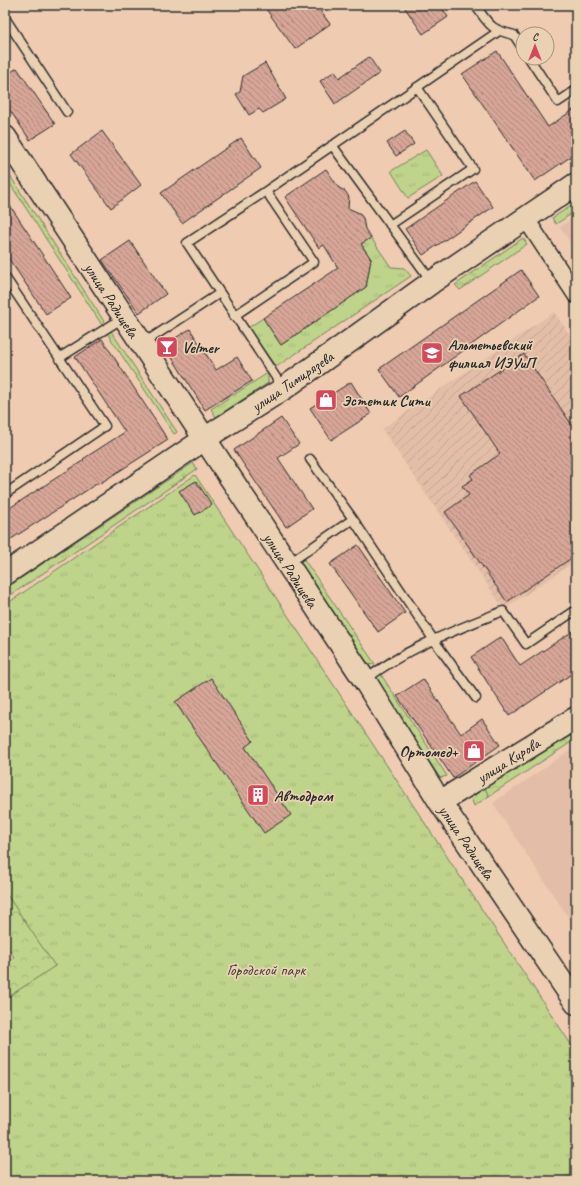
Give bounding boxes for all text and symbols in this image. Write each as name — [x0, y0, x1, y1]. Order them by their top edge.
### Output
north arrow — [515, 26, 555, 66]
text: С — [532, 29, 539, 43]
street label: улица Радищева — [79, 258, 143, 343]
bar icon: Velmer — [154, 334, 180, 360]
place label: Альметьевский филиал ИЭУиП — [448, 335, 538, 373]
place label: Velmer — [182, 338, 221, 358]
school or university icon: Альметьевский филиал ИЭУиП — [419, 340, 445, 366]
street label: улица Тимирязева — [247, 346, 339, 417]
shop icon: Эстетик Сити — [313, 387, 339, 413]
place label: Эстетик Сити — [342, 391, 431, 411]
street label: улица Радищева — [258, 528, 322, 613]
street label: улица Кирова — [472, 733, 545, 789]
shop icon: Ортомед+ — [461, 738, 487, 764]
place label: Ортомед+ — [400, 742, 459, 762]
building icon: Автодром — [245, 782, 271, 808]
place label: Автодром — [274, 786, 334, 806]
street label: улица Радищева — [433, 801, 499, 884]
park label: Городской парк — [227, 960, 306, 980]

